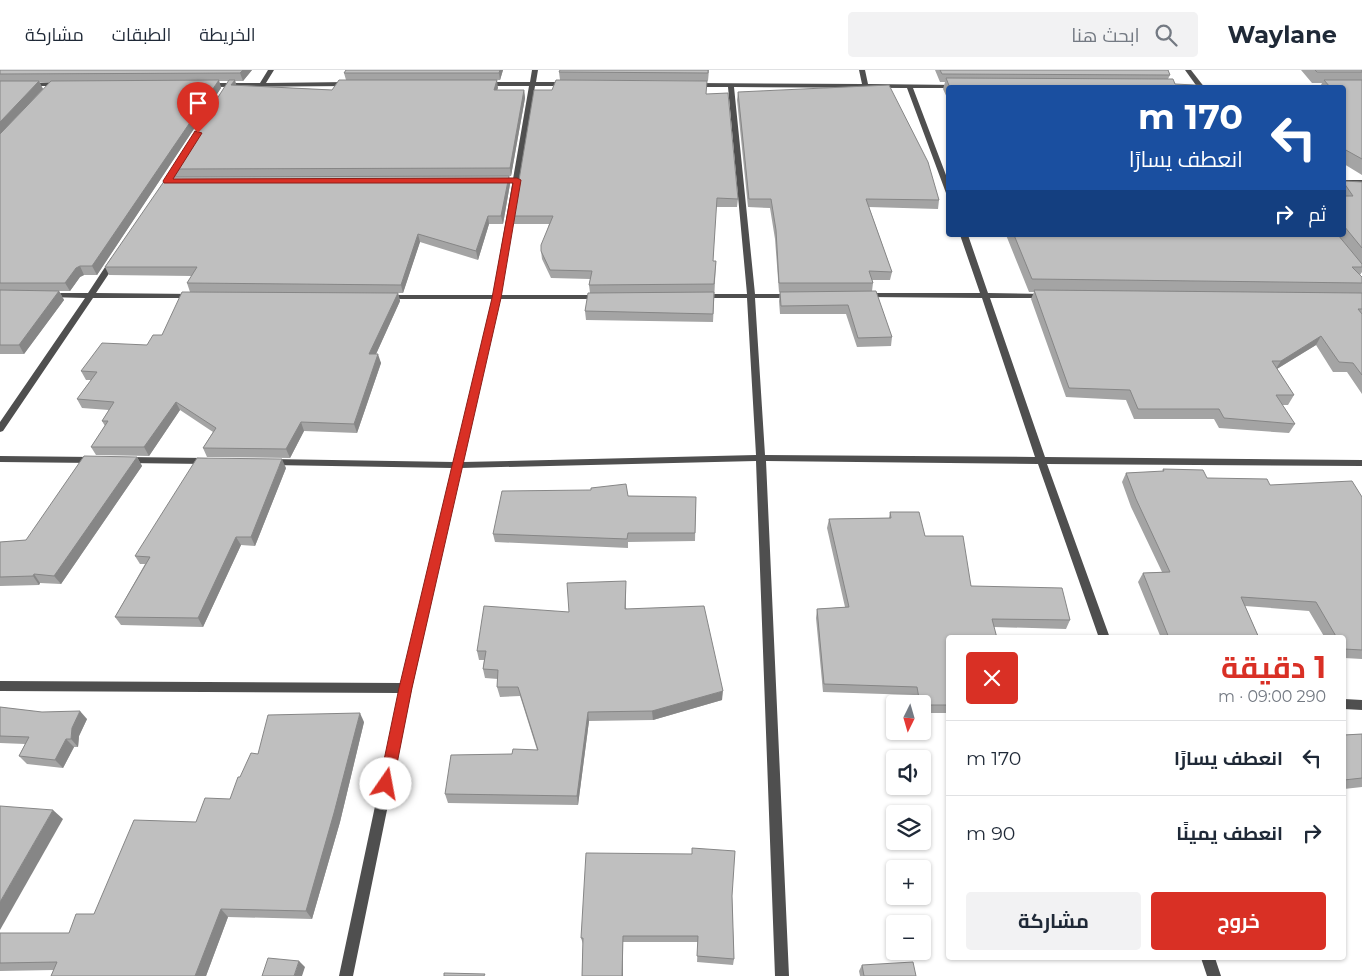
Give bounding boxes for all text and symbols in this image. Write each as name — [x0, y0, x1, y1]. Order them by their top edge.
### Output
search box — [848, 12, 1198, 57]
text: Waylane — [1228, 20, 1337, 49]
icon: search — [1152, 21, 1180, 49]
text: مشاركة — [25, 24, 84, 46]
text: الطبقات — [112, 24, 171, 46]
text: الخريطة — [199, 24, 256, 46]
text: ابحث هنا — [1071, 24, 1140, 47]
pin — [177, 82, 219, 133]
icon: arrive — [184, 89, 212, 117]
text: 170 m — [1138, 95, 1243, 138]
icon: left — [1261, 105, 1326, 170]
text: انعطف يسارًا — [1129, 146, 1243, 173]
icon: right — [1270, 200, 1298, 228]
text: ثم — [1308, 203, 1326, 226]
text: 1 دقيقة — [1221, 649, 1326, 686]
button: close — [966, 652, 1018, 704]
text: 290 m · 09:00 — [1218, 687, 1326, 706]
north arrow — [886, 695, 931, 740]
map controls — [886, 695, 931, 960]
icon: left — [1298, 744, 1326, 772]
text: 170 m — [966, 747, 1021, 770]
text: انعطف يسارًا — [1174, 747, 1283, 770]
button: sound — [886, 750, 931, 795]
position arrow — [359, 757, 411, 809]
button: layers — [886, 805, 931, 850]
icon: right — [1298, 819, 1326, 847]
text: 90 m — [966, 822, 1015, 845]
text: انعطف يمينًا — [1176, 822, 1283, 845]
button: + — [886, 860, 931, 905]
button: مشاركة — [966, 892, 1141, 950]
button: خروج — [1151, 892, 1326, 950]
button: − — [886, 915, 931, 960]

